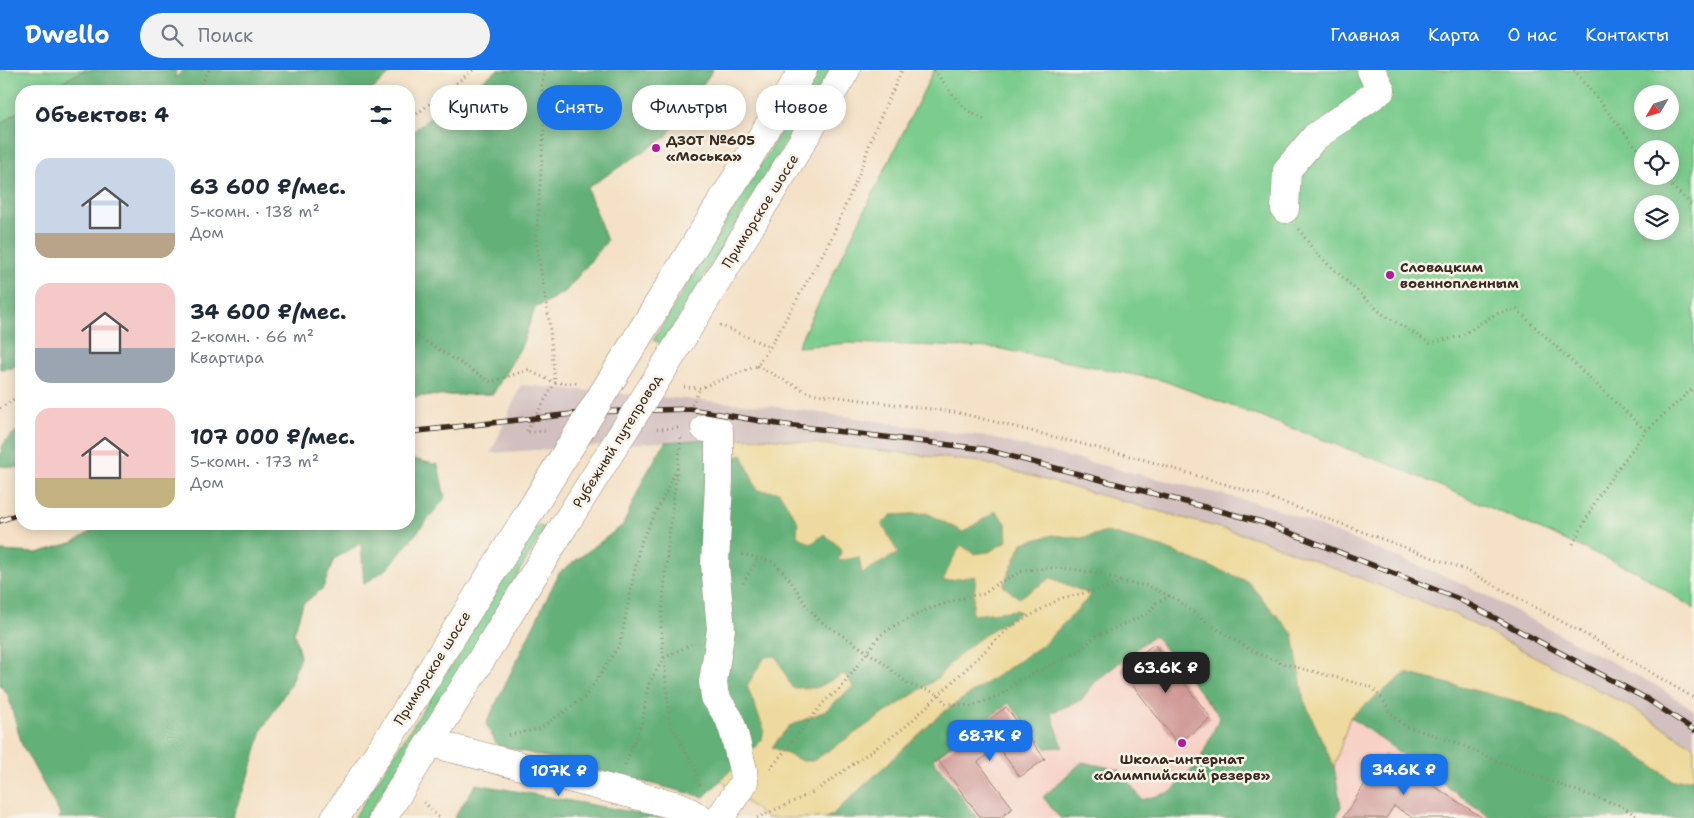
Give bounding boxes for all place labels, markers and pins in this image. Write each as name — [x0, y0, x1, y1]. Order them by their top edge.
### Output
place label: ДЗОТ №605 «Моська» — [666, 131, 755, 165]
marker: ДЗОТ №605 «Моська» — [650, 142, 662, 154]
place label: Словацким военнопленным — [1400, 258, 1519, 292]
marker: Словацким военнопленным — [1384, 269, 1396, 281]
pin: 63.6K ₽ — [1120, 652, 1212, 694]
pin: 68.7K ₽ — [944, 720, 1036, 762]
marker: Школа-интернат «Олимпийский резерв» — [1176, 737, 1188, 749]
place label: Школа-интернат «Олимпийский резерв» — [1094, 750, 1271, 784]
pin: 107K ₽ — [518, 754, 600, 797]
pin: 34.6K ₽ — [1358, 754, 1450, 796]

